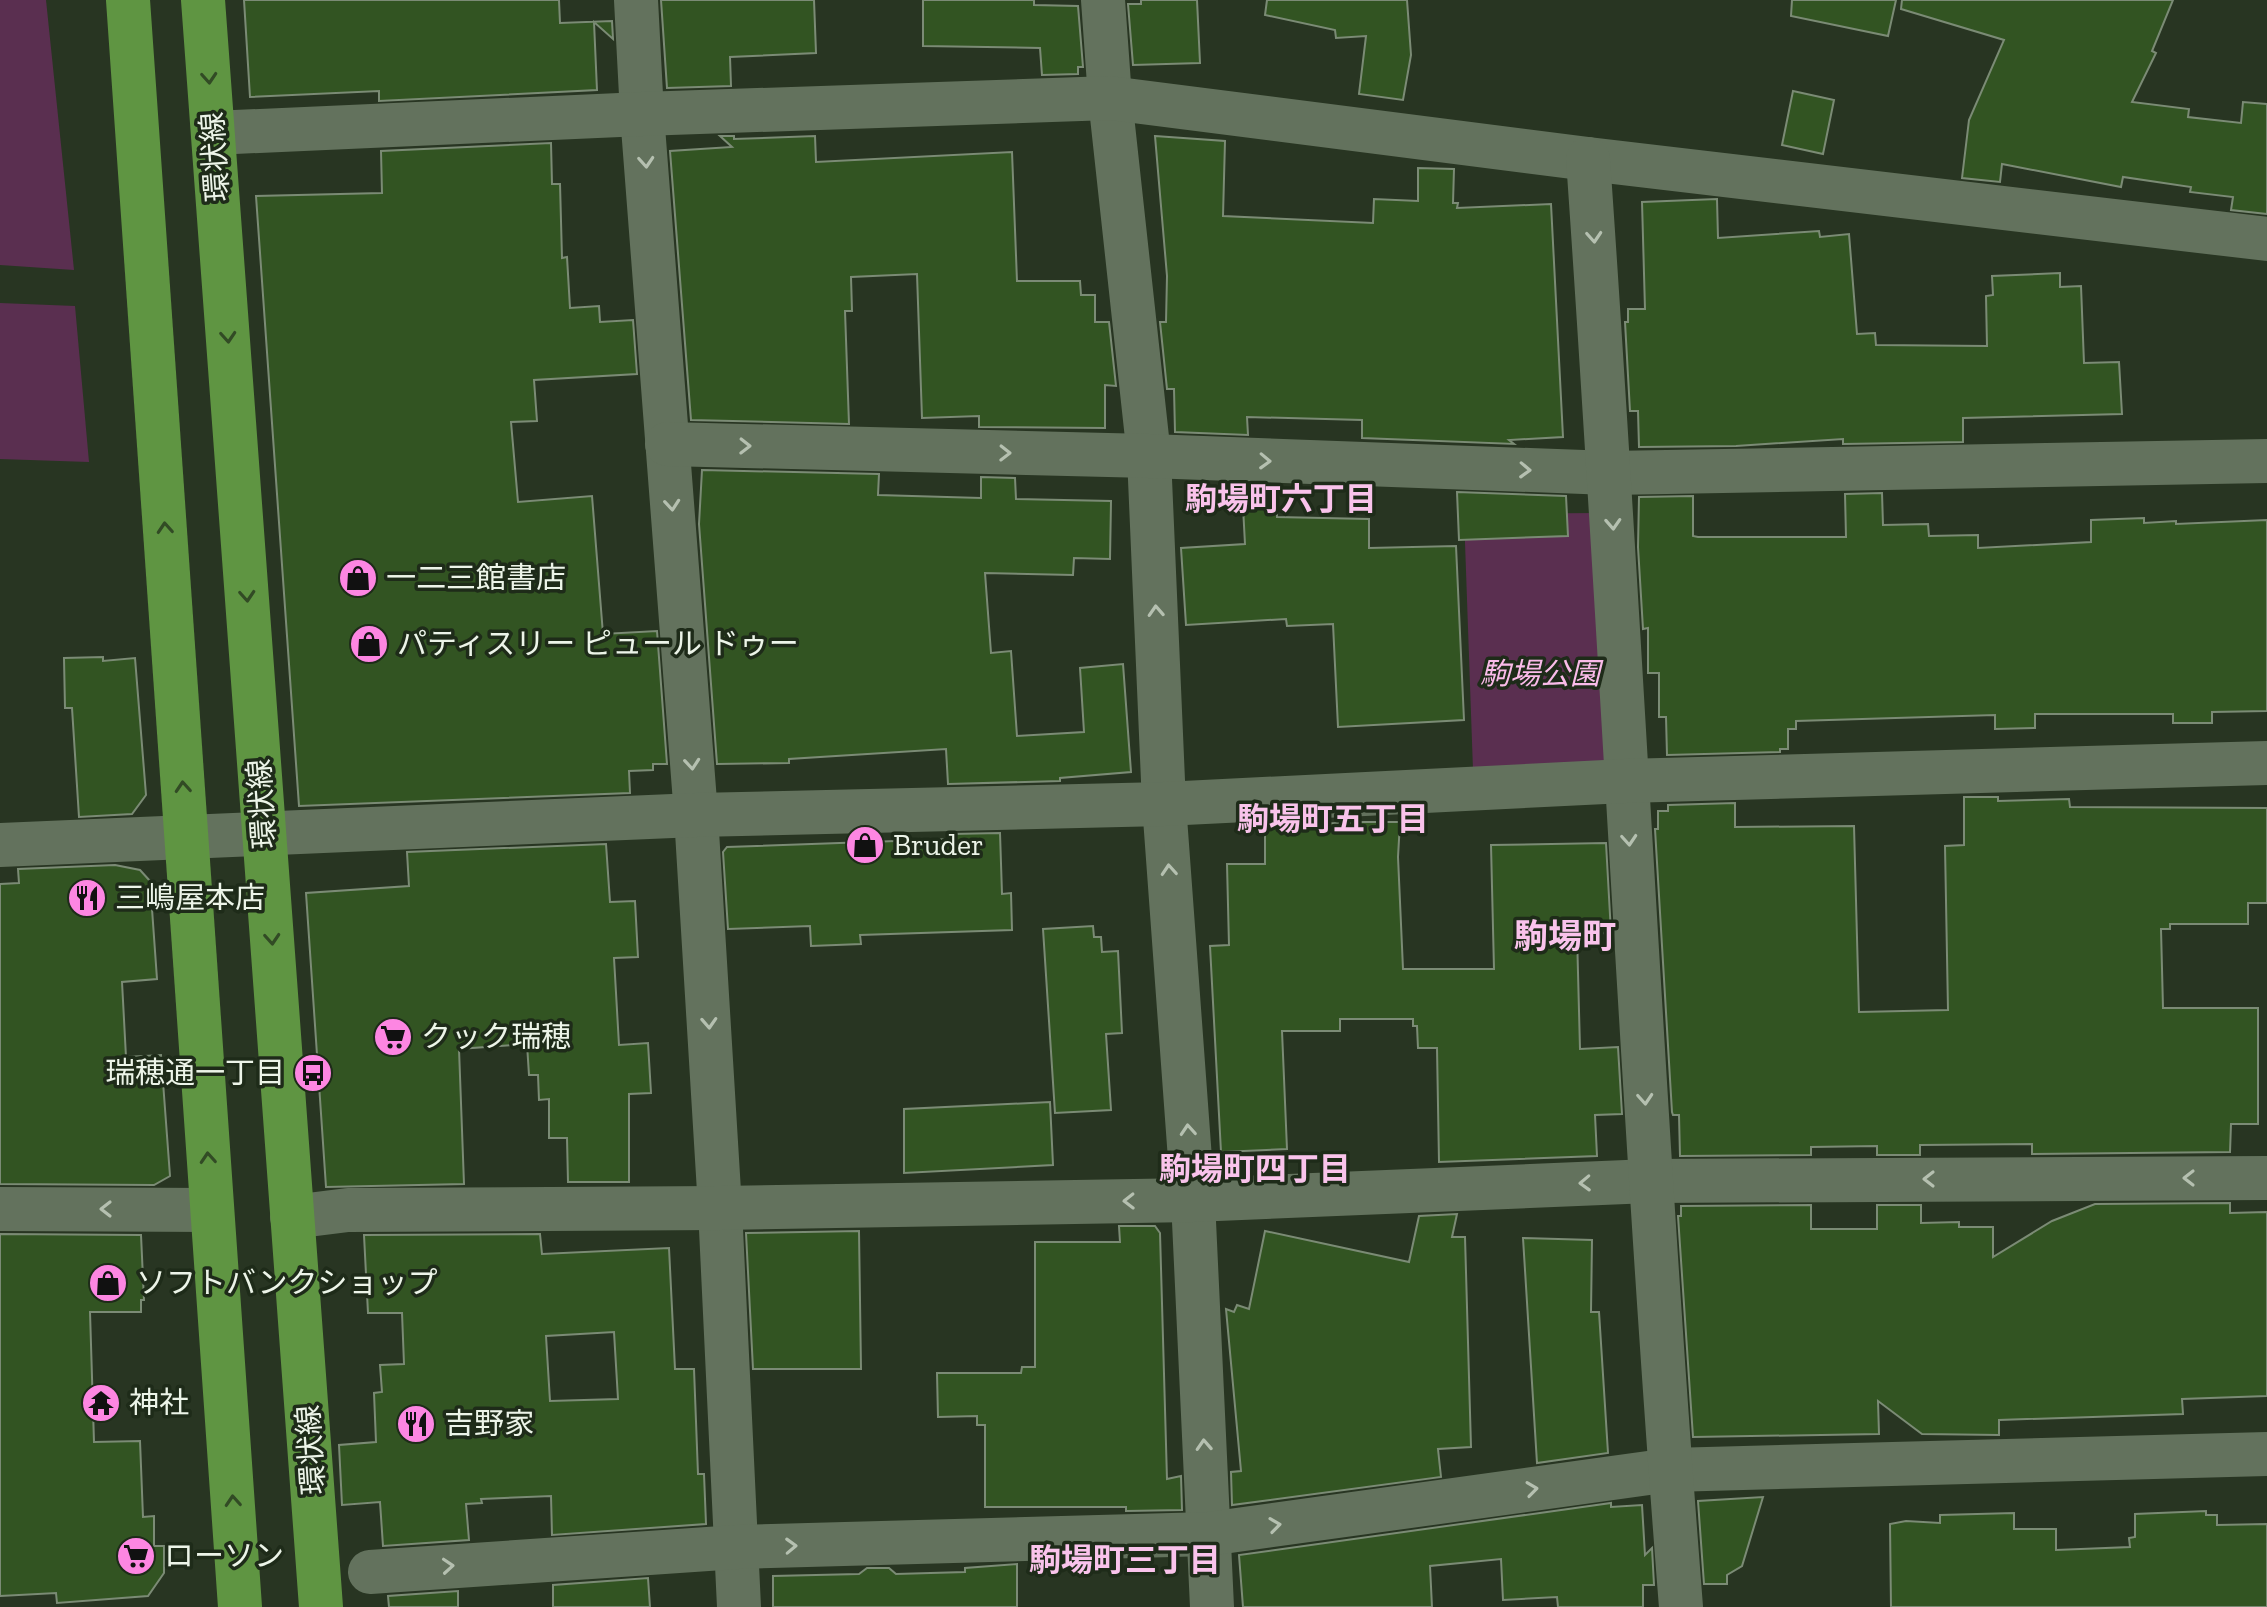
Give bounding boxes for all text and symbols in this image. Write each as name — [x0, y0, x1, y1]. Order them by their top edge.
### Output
one-way arrow — [200, 72, 217, 85]
street label: 環状線 — [194, 111, 236, 203]
one-way arrow — [637, 156, 654, 169]
one-way arrow — [1585, 231, 1602, 244]
one-way arrow — [219, 331, 236, 344]
one-way arrow — [739, 438, 752, 455]
one-way arrow — [999, 444, 1012, 462]
one-way arrow — [1259, 452, 1272, 469]
one-way arrow — [1519, 462, 1532, 479]
district label: 駒場町六丁目 — [1185, 480, 1377, 518]
one-way arrow — [663, 499, 680, 512]
one-way arrow — [1604, 518, 1621, 531]
one-way arrow — [156, 521, 173, 534]
shop icon: 一二三館書店 — [337, 557, 379, 599]
place label: 一二三館書店 — [386, 560, 566, 596]
one-way arrow — [238, 590, 255, 603]
one-way arrow — [1147, 604, 1164, 617]
shop icon: パティスリー ピュール ドゥー — [348, 623, 390, 665]
place label: パティスリー ピュール ドゥー — [397, 626, 799, 662]
park label: 駒場公園 — [1480, 656, 1604, 692]
street label: 環状線 — [241, 758, 283, 850]
one-way arrow — [683, 758, 700, 771]
one-way arrow — [175, 780, 192, 793]
district label: 駒場町五丁目 — [1237, 800, 1429, 838]
shop icon: Bruder — [844, 824, 886, 866]
place label: Bruder — [893, 827, 984, 863]
one-way arrow — [1620, 834, 1637, 847]
one-way arrow — [1161, 863, 1178, 876]
restaurant icon: 三嶋屋本店 — [66, 877, 108, 919]
place label: 三嶋屋本店 — [115, 880, 265, 916]
district label: 駒場町 — [1514, 916, 1616, 957]
one-way arrow — [263, 933, 280, 946]
supermarket icon: クック瑞穂 — [372, 1016, 414, 1058]
one-way arrow — [700, 1017, 717, 1030]
place label: クック瑞穂 — [421, 1019, 571, 1055]
bus stop icon: 瑞穂通一丁目 — [292, 1052, 334, 1094]
place label: 瑞穂通一丁目 — [105, 1055, 285, 1091]
one-way arrow — [1636, 1093, 1653, 1106]
one-way arrow — [1180, 1123, 1197, 1136]
district label: 駒場町四丁目 — [1159, 1150, 1351, 1188]
one-way arrow — [200, 1151, 217, 1164]
one-way arrow — [2182, 1169, 2195, 1187]
one-way arrow — [1922, 1170, 1935, 1188]
one-way arrow — [1578, 1175, 1591, 1192]
one-way arrow — [1122, 1192, 1135, 1210]
one-way arrow — [99, 1200, 112, 1218]
shop icon: ソフトバンクショップ — [87, 1262, 129, 1304]
place label: ソフトバンクショップ — [136, 1265, 438, 1301]
temple icon: 神社 — [80, 1382, 122, 1424]
place label: 神社 — [129, 1385, 189, 1421]
restaurant icon: 吉野家 — [395, 1403, 437, 1445]
street label: 環状線 — [290, 1404, 332, 1496]
place label: 吉野家 — [444, 1406, 534, 1442]
one-way arrow — [1196, 1438, 1213, 1451]
one-way arrow — [1525, 1481, 1539, 1498]
one-way arrow — [225, 1494, 242, 1507]
one-way arrow — [1268, 1517, 1281, 1534]
supermarket icon: ローソン — [115, 1535, 157, 1577]
one-way arrow — [785, 1537, 798, 1555]
place label: ローソン — [164, 1538, 284, 1574]
district label: 駒場町三丁目 — [1029, 1541, 1221, 1579]
one-way arrow — [442, 1558, 455, 1575]

